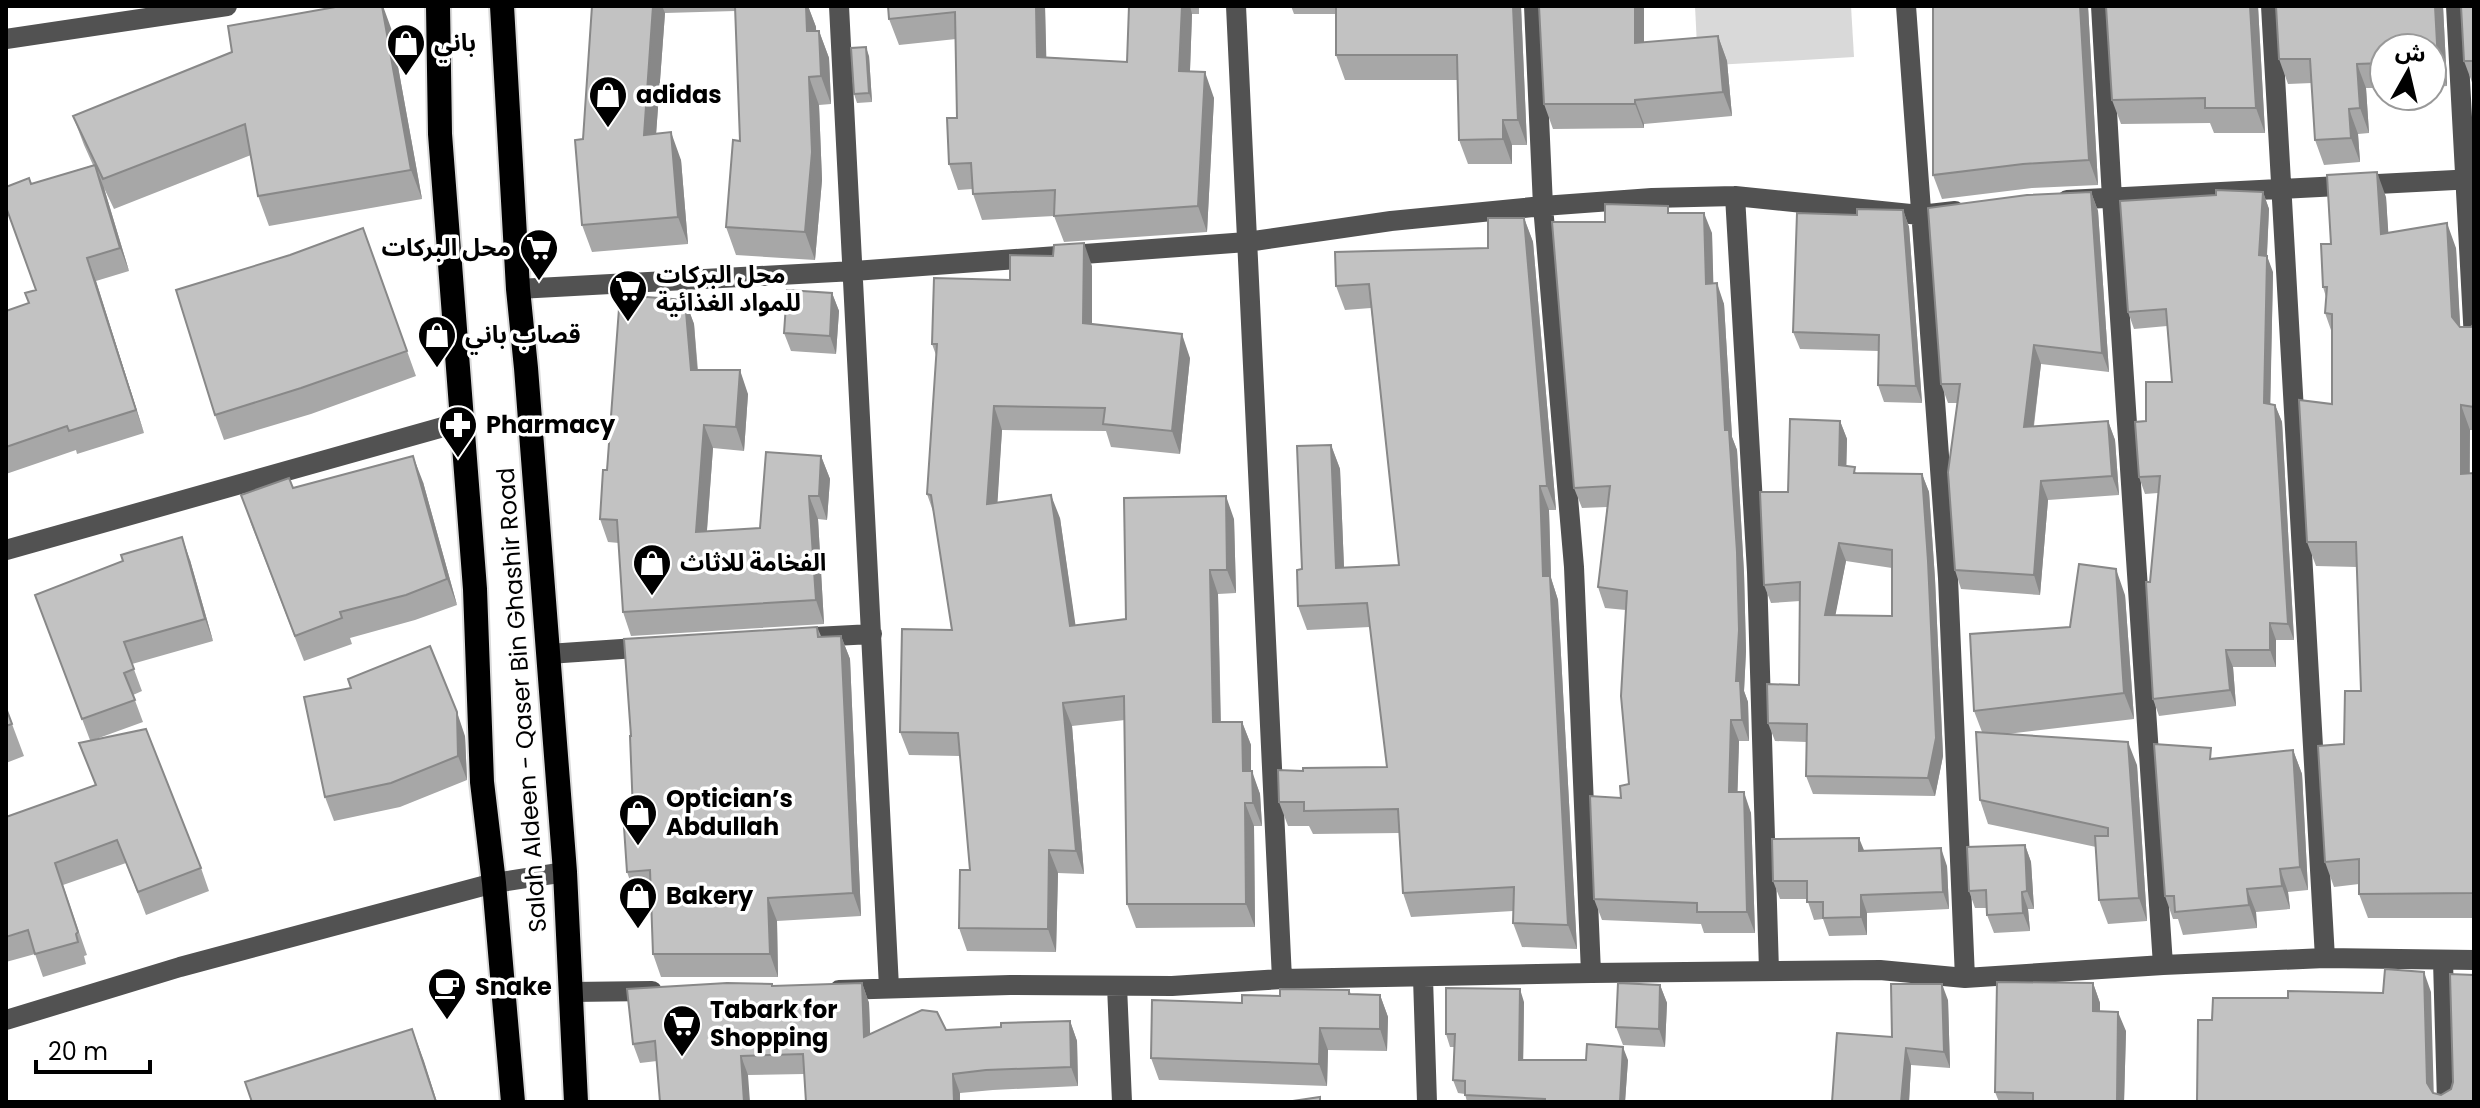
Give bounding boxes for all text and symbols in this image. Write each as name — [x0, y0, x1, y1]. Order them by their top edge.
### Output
shop icon: باني — [385, 22, 427, 77]
place label: باني — [434, 26, 476, 63]
north arrow — [2368, 32, 2448, 112]
text: ش — [2394, 35, 2428, 70]
shop icon: adidas — [587, 74, 629, 129]
place label: adidas — [636, 78, 722, 111]
supermarket icon: محل البركات — [518, 227, 560, 282]
place label: محل البركات — [381, 231, 511, 264]
place label: محل البركات للمواد الغذائية — [656, 258, 801, 319]
supermarket icon: محل البركات للمواد الغذائية — [607, 268, 649, 323]
shop icon: قصاب باني — [416, 314, 458, 369]
place label: قصاب باني — [465, 318, 581, 355]
pharmacy icon: Pharmacy — [437, 404, 479, 459]
place label: Pharmacy — [486, 408, 616, 441]
street label: Salah Aldeen - Qaser Bin Ghashir Road — [489, 467, 554, 934]
shop icon: الفخامة للاثاث — [631, 542, 673, 597]
place label: الفخامة للاثاث — [680, 546, 826, 579]
place label: Optician’s Abdullah — [666, 782, 793, 843]
shop icon: Optician’s Abdullah — [617, 792, 659, 847]
shop icon: Bakery — [617, 875, 659, 930]
place label: Bakery — [666, 879, 754, 912]
cafe icon: Snake — [426, 966, 468, 1021]
place label: Snake — [475, 970, 552, 1003]
place label: Tabark for Shopping — [710, 993, 837, 1054]
supermarket icon: Tabark for Shopping — [661, 1003, 703, 1058]
scale bar — [36, 1024, 150, 1074]
text: 20 m — [48, 1035, 108, 1068]

